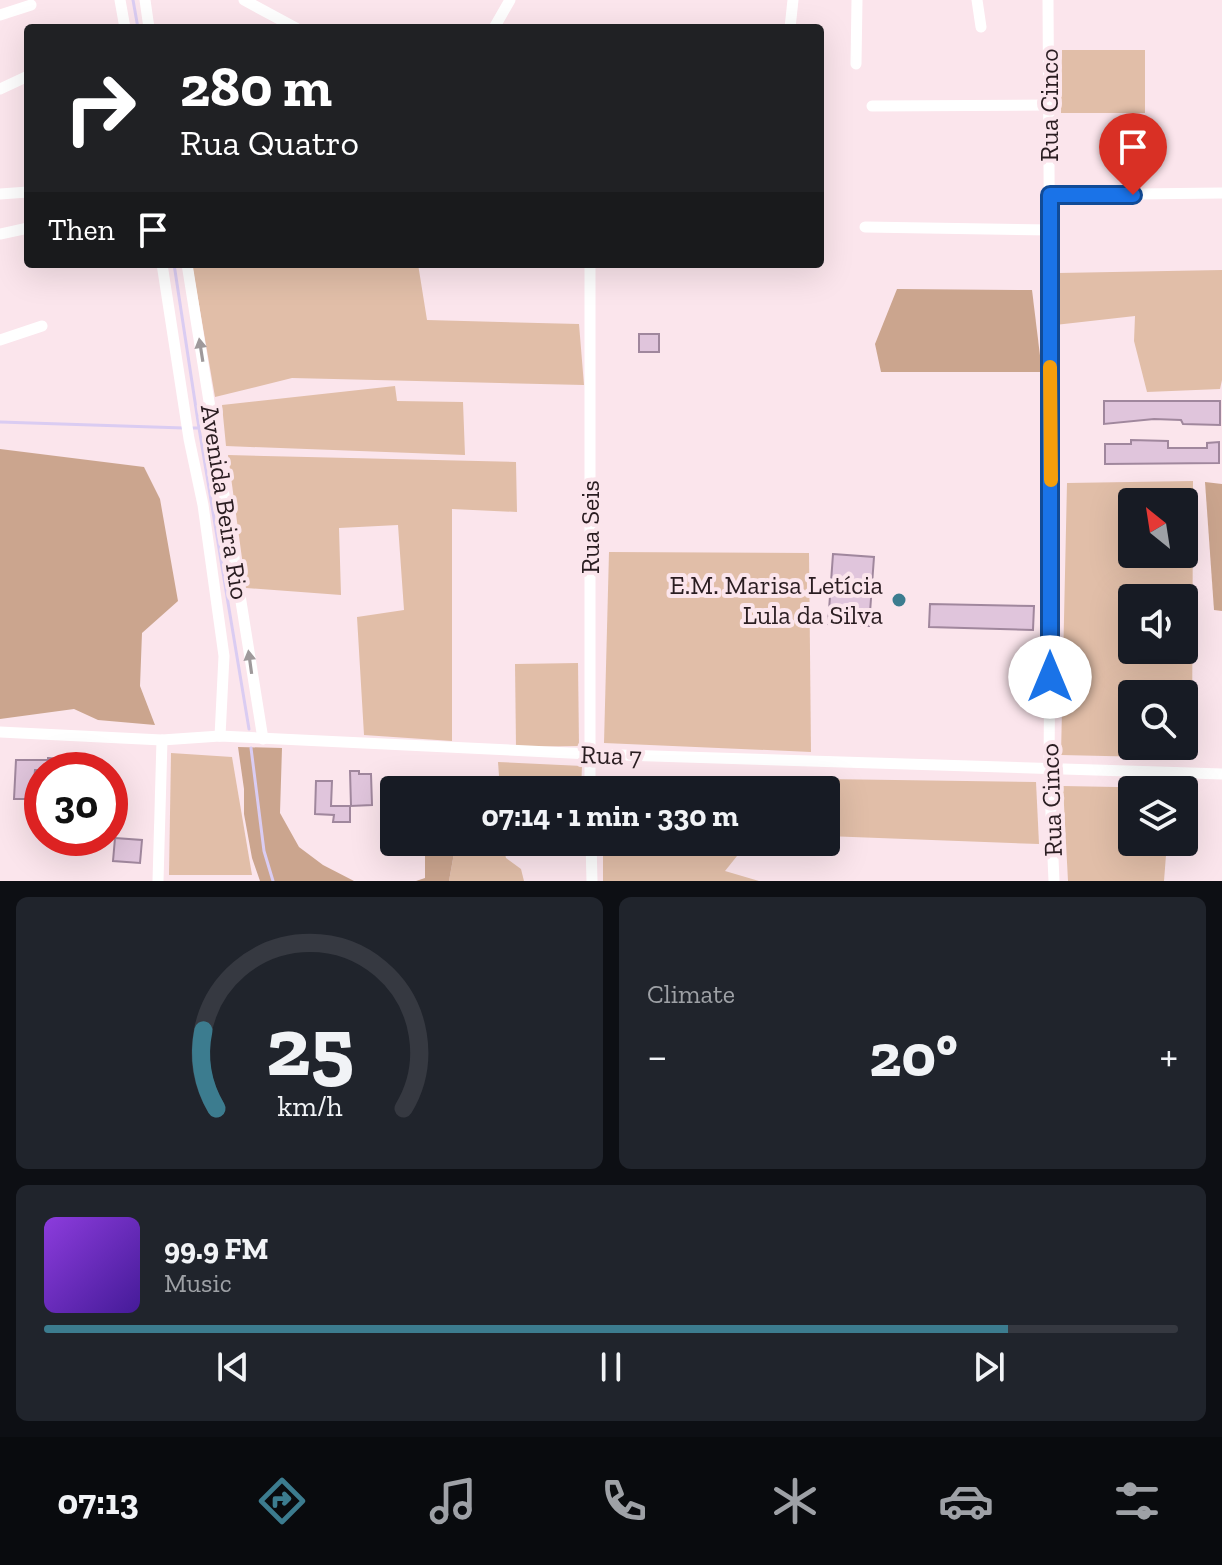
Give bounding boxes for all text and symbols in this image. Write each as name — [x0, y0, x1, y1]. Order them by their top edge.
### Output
street label: Rua Cinco — [1033, 48, 1065, 162]
text: 280 m — [180, 53, 332, 120]
icon: right — [48, 56, 152, 160]
pin — [1099, 113, 1167, 195]
text: Rua Quatro — [180, 121, 359, 164]
icon: arrive — [1111, 125, 1155, 169]
icon: arrive — [131, 208, 175, 252]
text: Then — [48, 212, 115, 248]
one-way arrow — [194, 337, 207, 362]
street label: Avenida Beira Rio — [194, 402, 256, 602]
street label: Rua Seis — [574, 480, 606, 574]
north arrow — [1118, 488, 1198, 568]
map controls — [1118, 488, 1198, 856]
place label: E.M. Marisa Letícia Lula da Silva — [669, 569, 883, 631]
button: sound — [1118, 584, 1198, 664]
marker: E.M. Marisa Letícia Lula da Silva — [890, 591, 908, 609]
position arrow — [1008, 635, 1092, 719]
one-way arrow — [243, 650, 255, 675]
button: search — [1118, 680, 1198, 760]
street label: Rua 7 — [580, 738, 642, 772]
street label: Rua Cinco — [1033, 743, 1069, 857]
speed limit sign: 30 — [24, 752, 128, 856]
button: layers — [1118, 776, 1198, 856]
text: 07:14 · 1 min · 330 m — [482, 798, 738, 834]
text: Climate — [647, 978, 735, 1010]
text: 25 — [265, 996, 354, 1096]
text: 20° — [869, 1019, 958, 1091]
text: − — [647, 1029, 668, 1082]
text: + — [1159, 1029, 1178, 1082]
text: km/h — [277, 1089, 342, 1123]
text: 99.9 FM — [164, 1231, 269, 1267]
text: Music — [164, 1267, 232, 1299]
icon: previous — [211, 1345, 255, 1389]
icon: pause — [589, 1345, 633, 1389]
icon: next — [967, 1345, 1011, 1389]
icon: directions — [254, 1473, 310, 1529]
icon: music — [425, 1473, 481, 1529]
icon: phone — [596, 1473, 652, 1529]
icon: climate — [767, 1473, 823, 1529]
icon: car — [938, 1473, 994, 1529]
icon: filters — [1109, 1473, 1165, 1529]
text: 07:13 — [57, 1480, 139, 1523]

